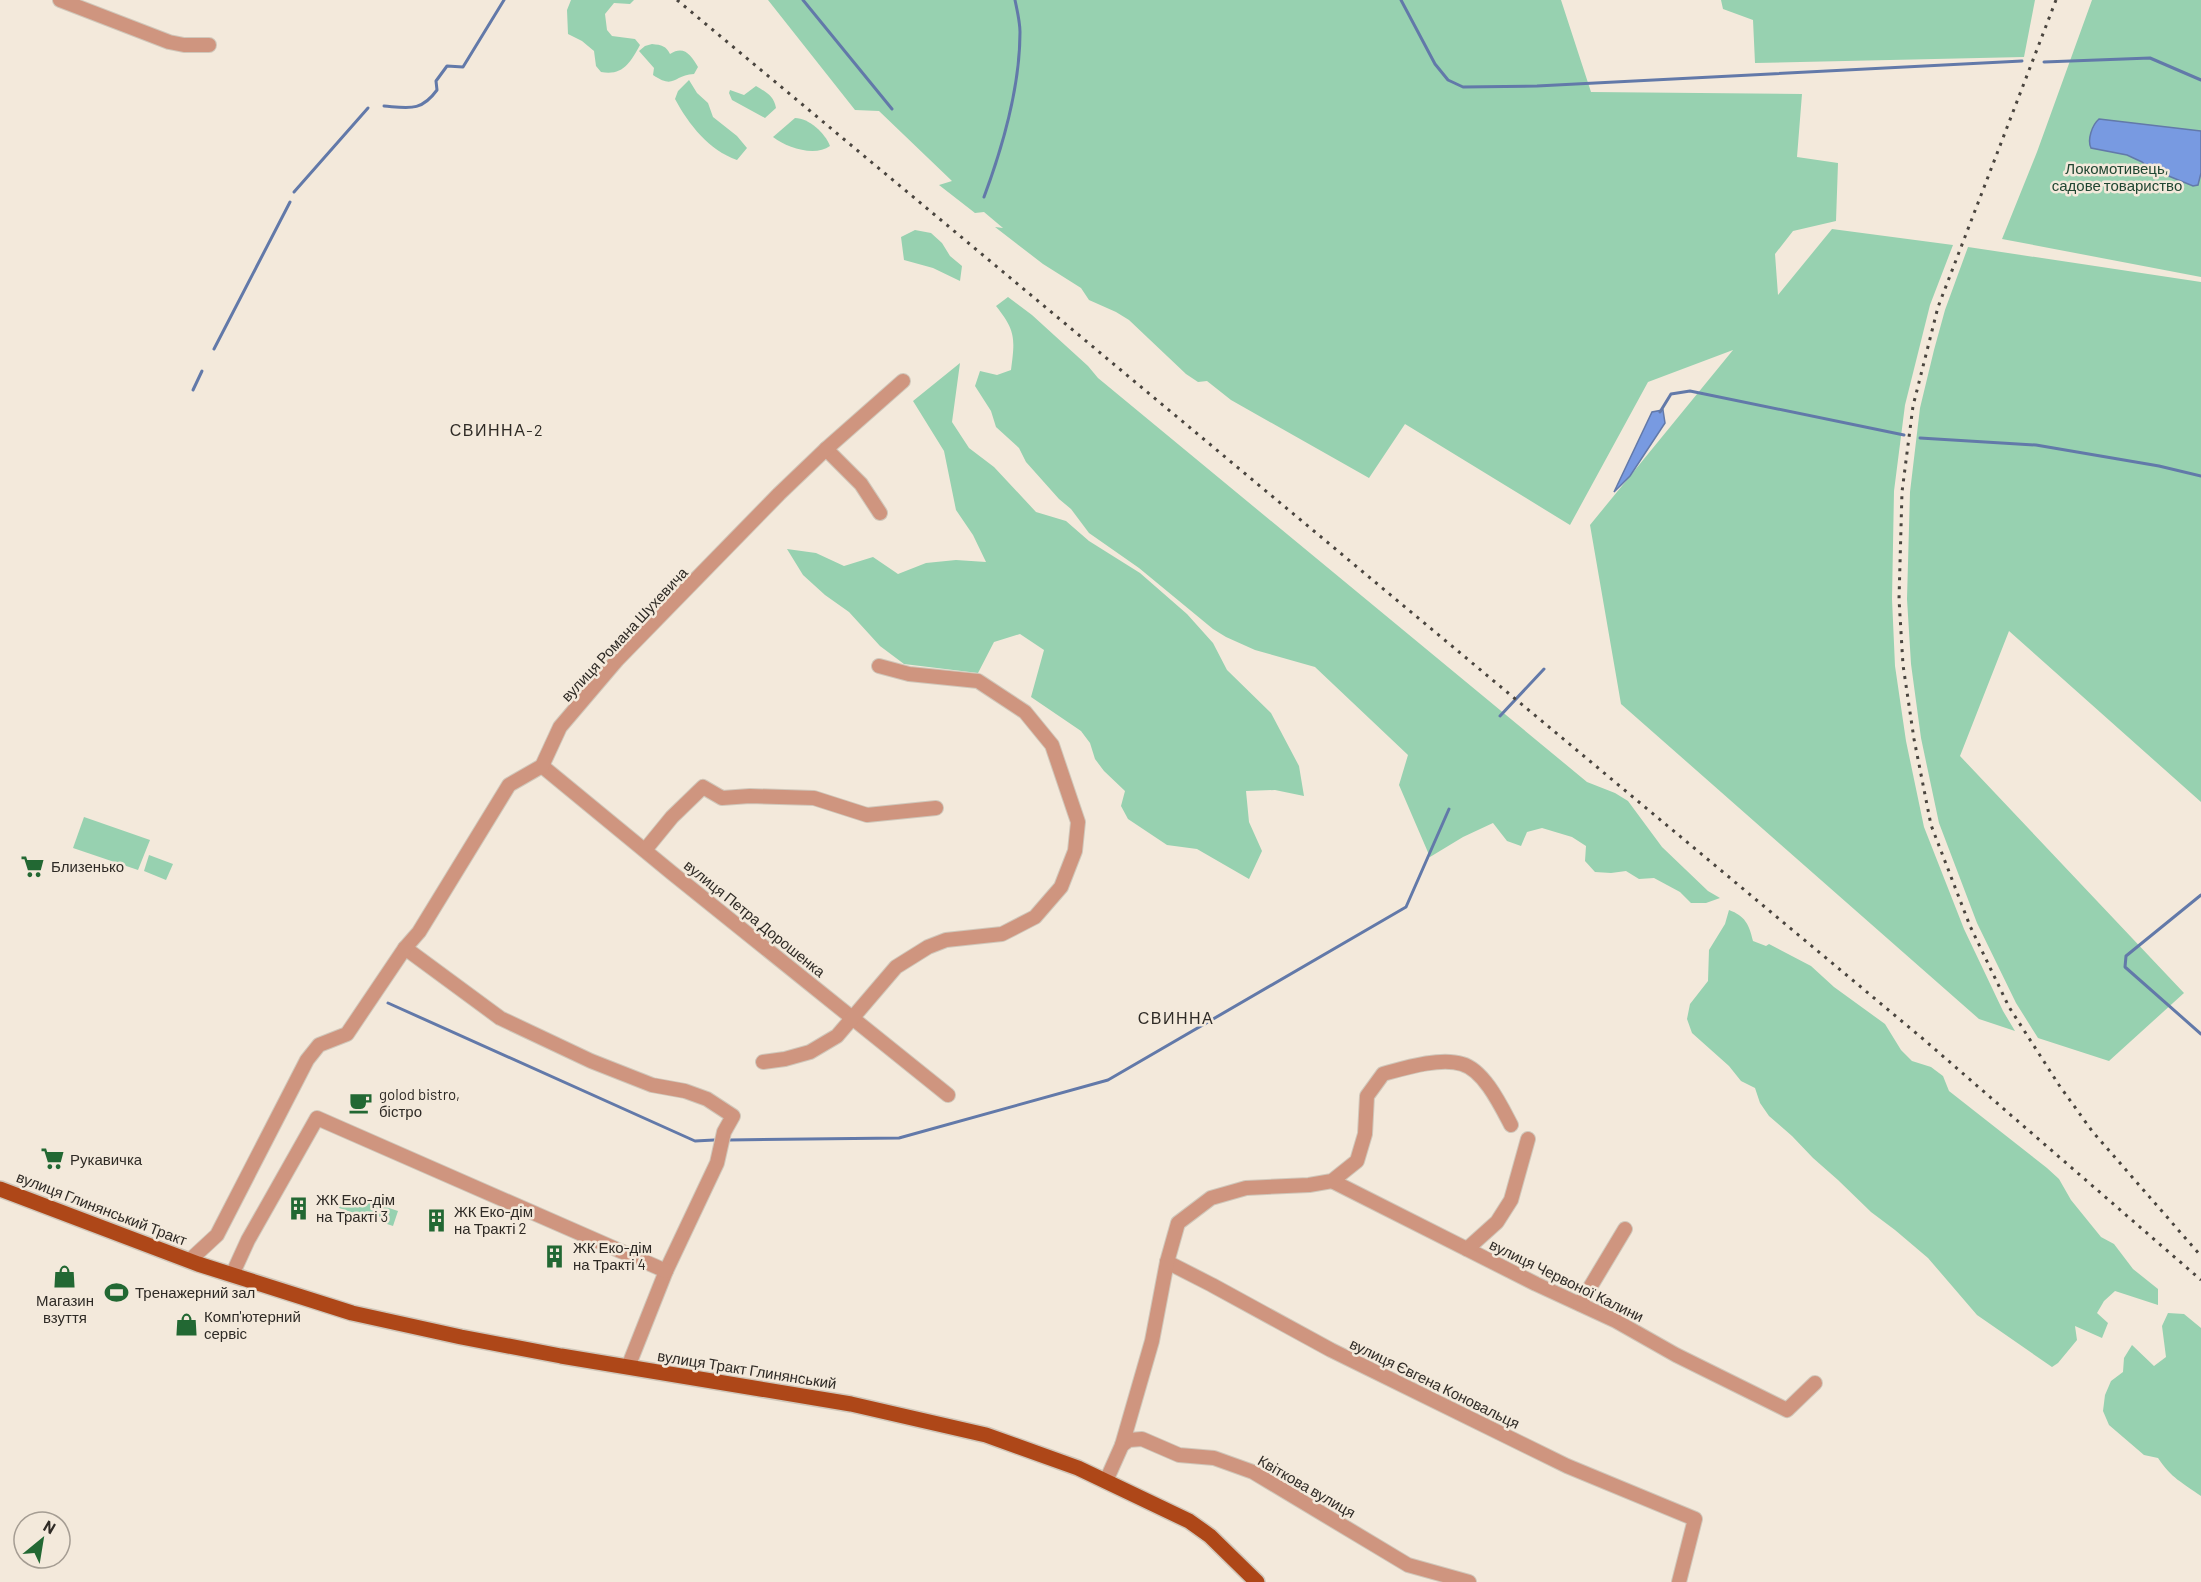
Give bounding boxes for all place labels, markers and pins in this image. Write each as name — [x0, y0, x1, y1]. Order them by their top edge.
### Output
supermarket icon: Близенько — [20, 853, 46, 879]
place label: Близенько — [51, 857, 124, 875]
place label: golod bistro, бістро — [379, 1085, 460, 1120]
cafe icon: golod bistro, бістро — [348, 1090, 374, 1116]
supermarket icon: Рукавичка — [39, 1146, 65, 1172]
place label: Рукавичка — [70, 1150, 143, 1168]
place label: ЖК Еко-дім на Тракті 3 — [316, 1190, 395, 1225]
building icon: ЖК Еко-дім на Тракті 3 — [285, 1195, 311, 1221]
place label: ЖК Еко-дім на Тракті 2 — [454, 1202, 533, 1237]
building icon: ЖК Еко-дім на Тракті 2 — [423, 1207, 449, 1233]
place label: ЖК Еко-дім на Тракті 4 — [573, 1238, 652, 1273]
building icon: ЖК Еко-дім на Тракті 4 — [542, 1243, 568, 1269]
shop icon: Магазин взуття — [52, 1263, 78, 1289]
sports icon: Тренажерний зал — [104, 1279, 130, 1305]
place label: Тренажерний зал — [135, 1283, 255, 1301]
place label: Магазин взуття — [36, 1291, 94, 1326]
place label: Комп'ютерний сервіс — [204, 1307, 301, 1342]
shop icon: Комп'ютерний сервіс — [173, 1312, 199, 1338]

